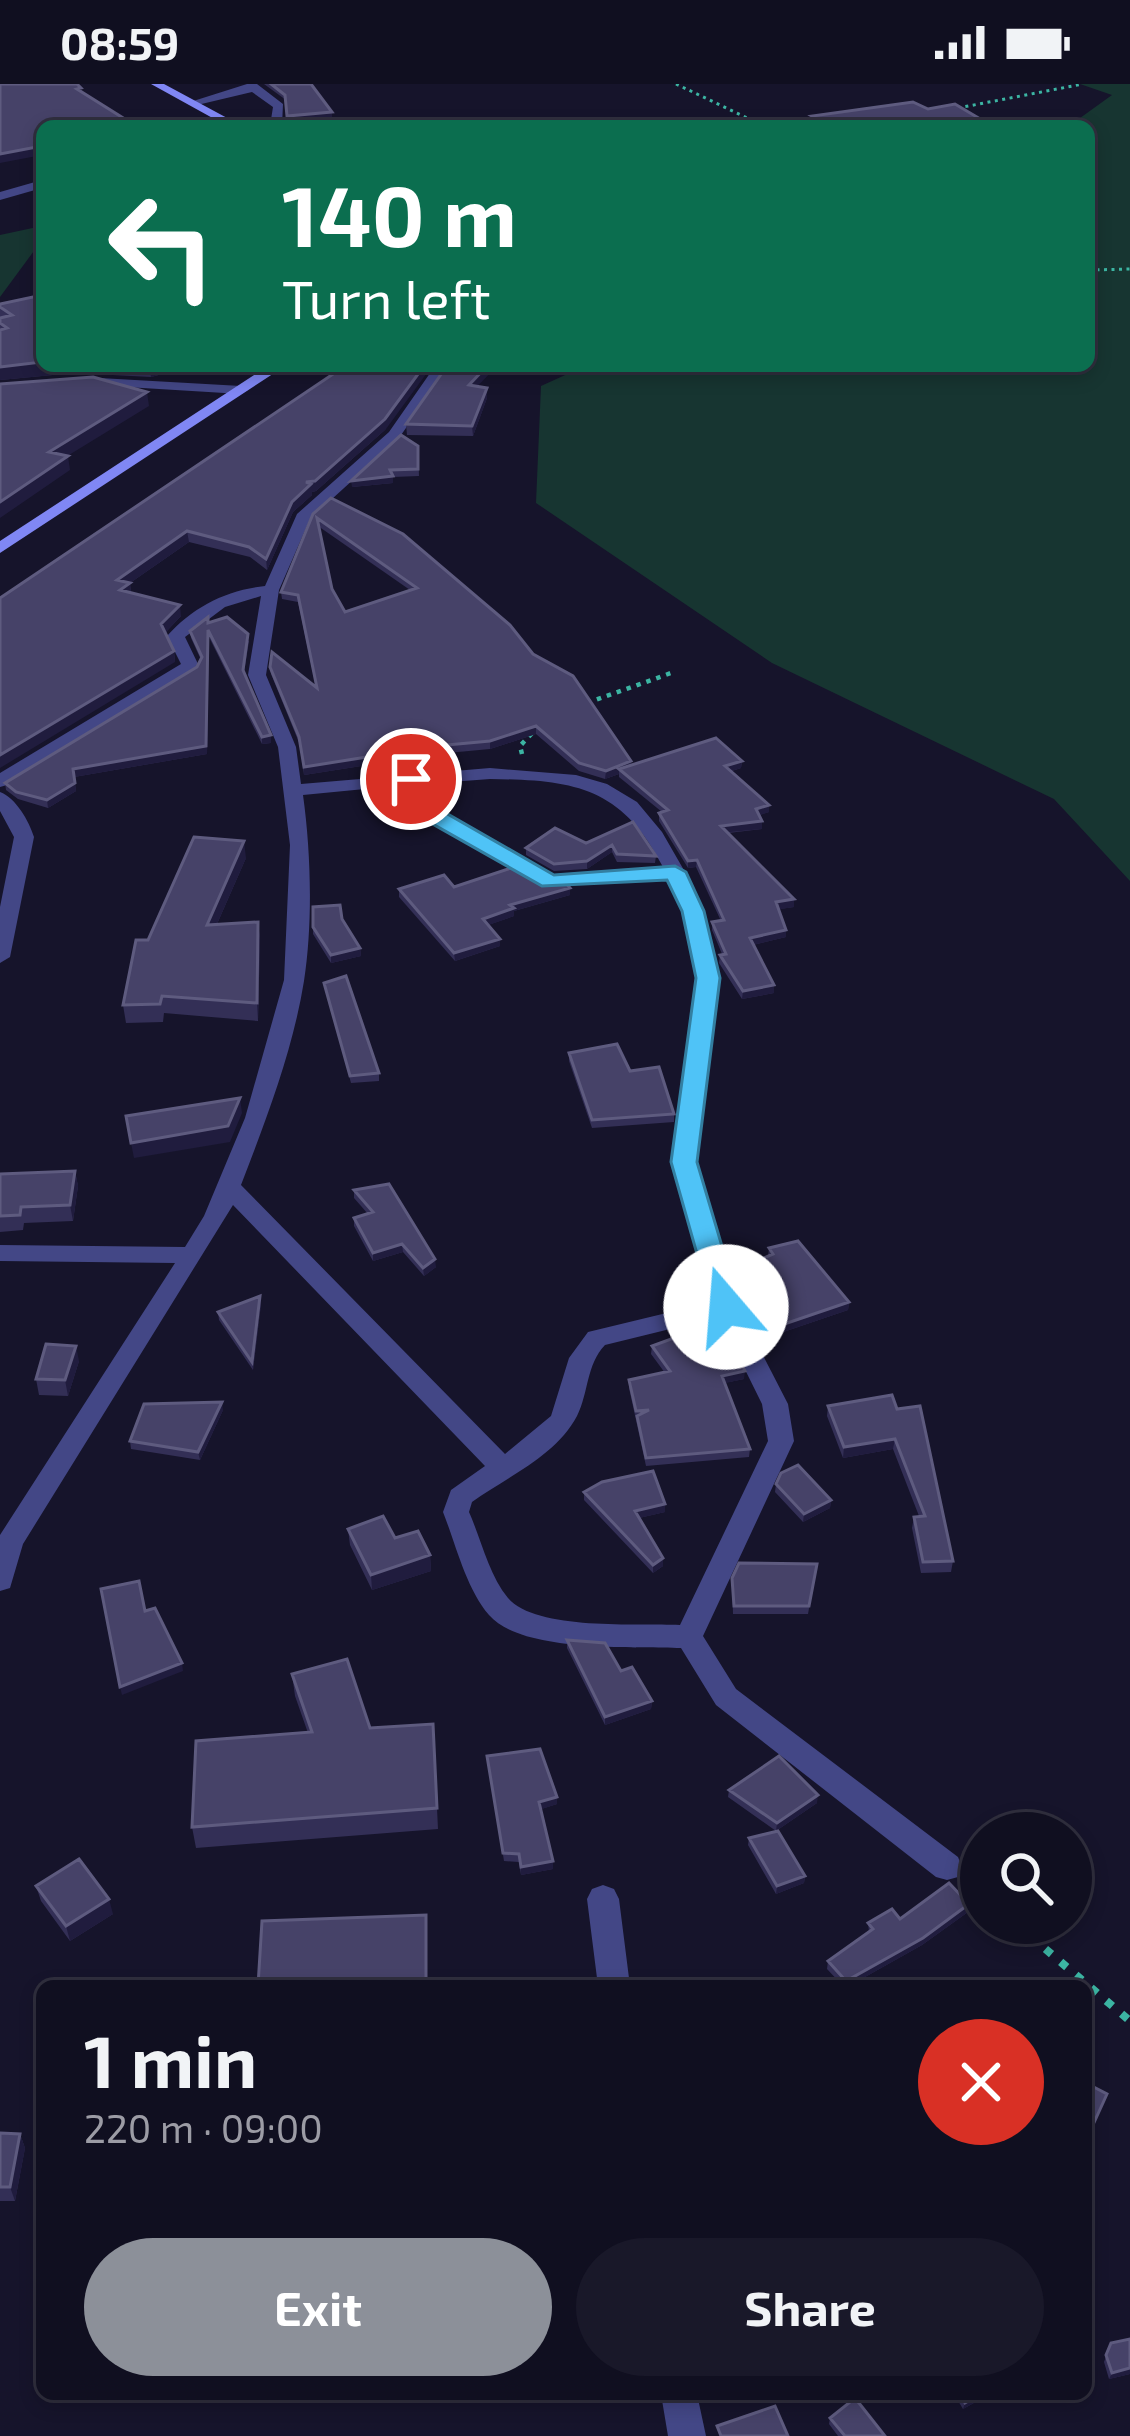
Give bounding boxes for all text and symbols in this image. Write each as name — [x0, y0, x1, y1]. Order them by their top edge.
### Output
text: 08:59 — [60, 15, 179, 69]
text: 140 m — [282, 163, 517, 264]
icon: left — [84, 168, 240, 324]
text: Turn left — [282, 265, 491, 330]
pin — [360, 728, 462, 830]
icon: arrive — [378, 746, 444, 812]
position arrow — [663, 1244, 789, 1370]
map controls — [960, 1812, 1092, 1944]
button: search — [960, 1812, 1092, 1944]
text: 1 min — [84, 2016, 257, 2102]
button: close — [918, 2019, 1044, 2145]
text: 220 m · 09:00 — [84, 2104, 323, 2151]
button: Exit — [84, 2238, 552, 2376]
button: Share — [576, 2238, 1044, 2376]

